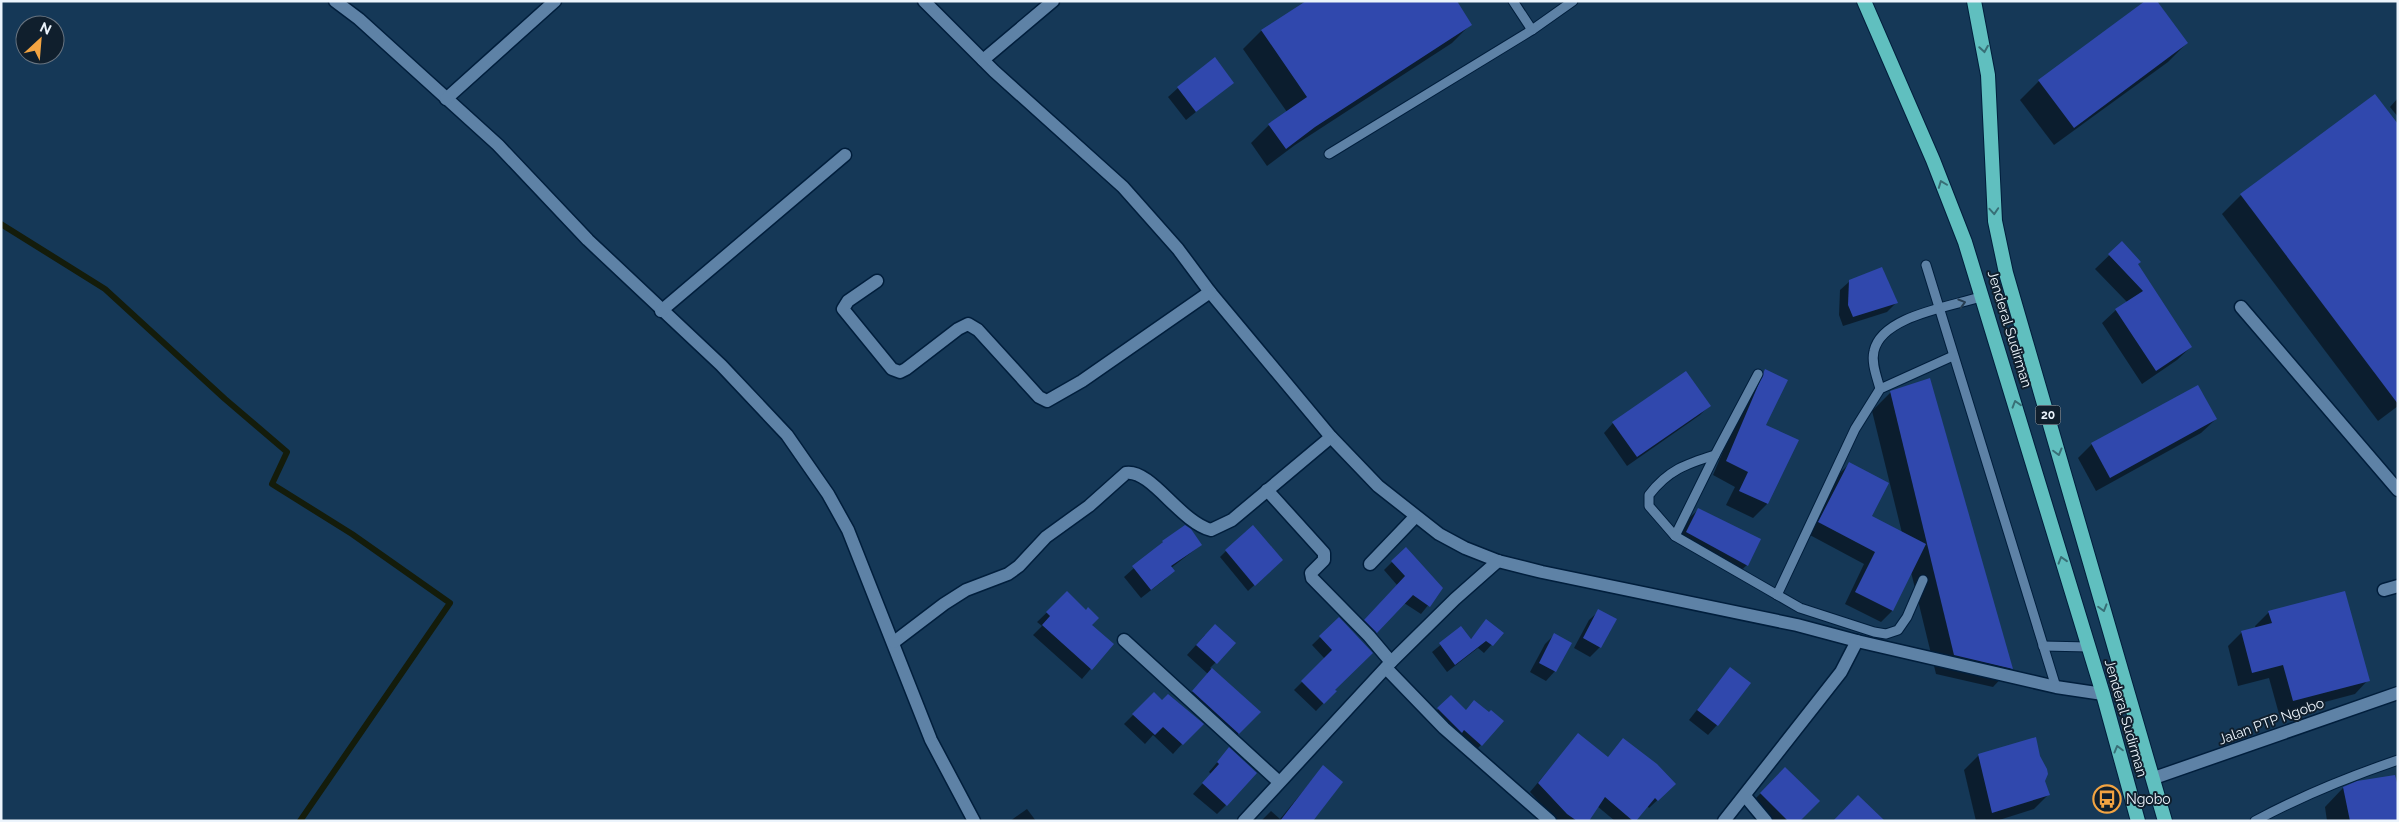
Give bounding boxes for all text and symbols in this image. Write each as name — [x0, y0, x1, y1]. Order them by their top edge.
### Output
north arrow — [15, 15, 65, 65]
text: N — [37, 19, 54, 38]
one-way arrow — [1978, 45, 1988, 53]
one-way arrow — [1938, 180, 1948, 188]
one-way arrow — [1989, 207, 2000, 215]
street label: Jenderal Sudirman — [1985, 269, 2035, 389]
one-way arrow — [1957, 299, 1965, 309]
one-way arrow — [2012, 400, 2022, 408]
road number: 20 — [2036, 406, 2060, 424]
one-way arrow — [2053, 448, 2063, 456]
one-way arrow — [2058, 556, 2068, 564]
one-way arrow — [2097, 604, 2108, 613]
street label: Jenderal Sudirman — [2102, 657, 2150, 779]
street label: Jalan PTP Ngobo — [2216, 694, 2326, 748]
one-way arrow — [2113, 745, 2124, 754]
bus stop icon: Ngobo — [2092, 784, 2122, 814]
place label: Ngobo — [2126, 791, 2171, 807]

